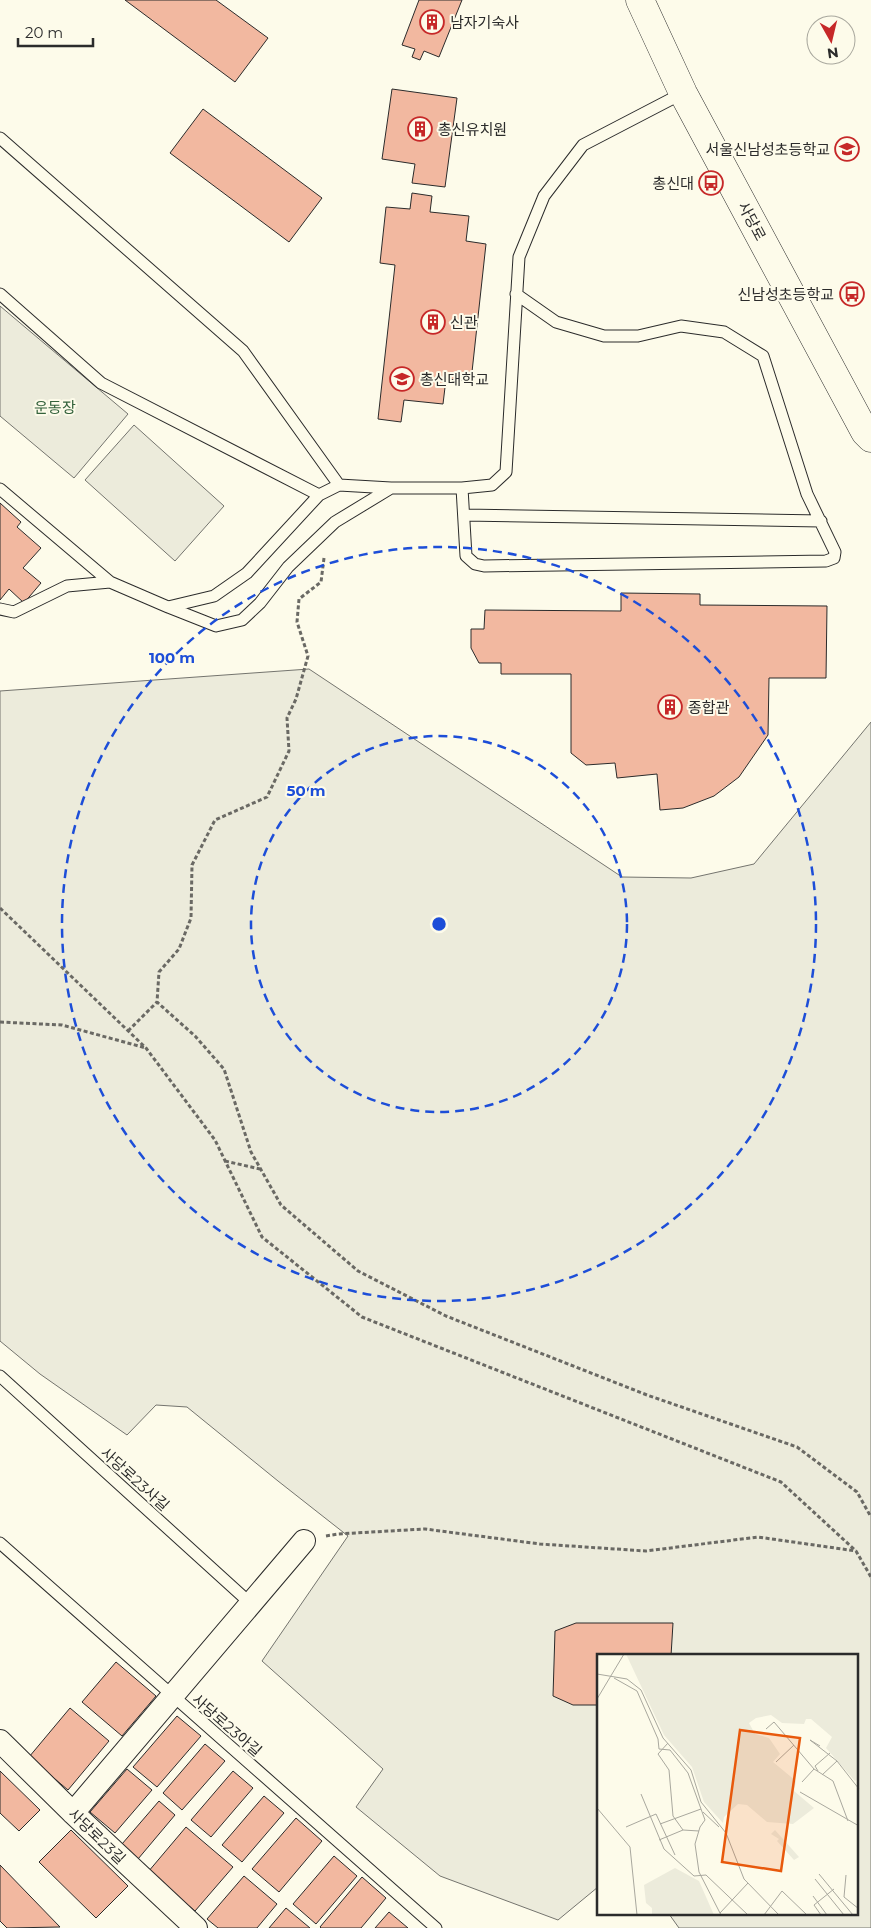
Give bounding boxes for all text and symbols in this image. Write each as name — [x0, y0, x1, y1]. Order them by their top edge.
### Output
building icon: 남자기숙사 — [419, 9, 445, 35]
place label: 남자기숙사 — [450, 13, 519, 32]
scale bar — [18, 15, 92, 47]
north arrow — [806, 15, 856, 65]
text: 20 m — [25, 23, 63, 42]
text: N — [826, 43, 840, 63]
building icon: 총신유치원 — [407, 116, 433, 142]
place label: 총신유치원 — [438, 120, 507, 139]
school or university icon: 서울신남성초등학교 — [834, 136, 860, 162]
place label: 서울신남성초등학교 — [706, 140, 830, 159]
bus stop icon: 총신대 — [698, 170, 724, 196]
place label: 총신대 — [653, 174, 694, 193]
street label: 사당로 — [734, 198, 770, 244]
bus stop icon: 신남성초등학교 — [839, 281, 865, 307]
place label: 신남성초등학교 — [737, 285, 834, 304]
building icon: 신관 — [420, 309, 446, 335]
place label: 신관 — [450, 313, 478, 332]
school or university icon: 총신대학교 — [389, 366, 415, 392]
place label: 총신대학교 — [420, 370, 489, 389]
park label: 운동장 — [34, 398, 76, 417]
text: 100 m — [149, 648, 195, 667]
building icon: 종합관 — [657, 694, 683, 720]
place label: 종합관 — [688, 698, 730, 717]
text: 50 m — [286, 781, 326, 800]
centre of rings — [430, 915, 448, 933]
street label: 사당로23사길 — [97, 1443, 173, 1515]
inset map — [597, 1654, 858, 1916]
street label: 사당로23아길 — [188, 1690, 266, 1760]
street label: 사당로23길 — [64, 1804, 130, 1868]

